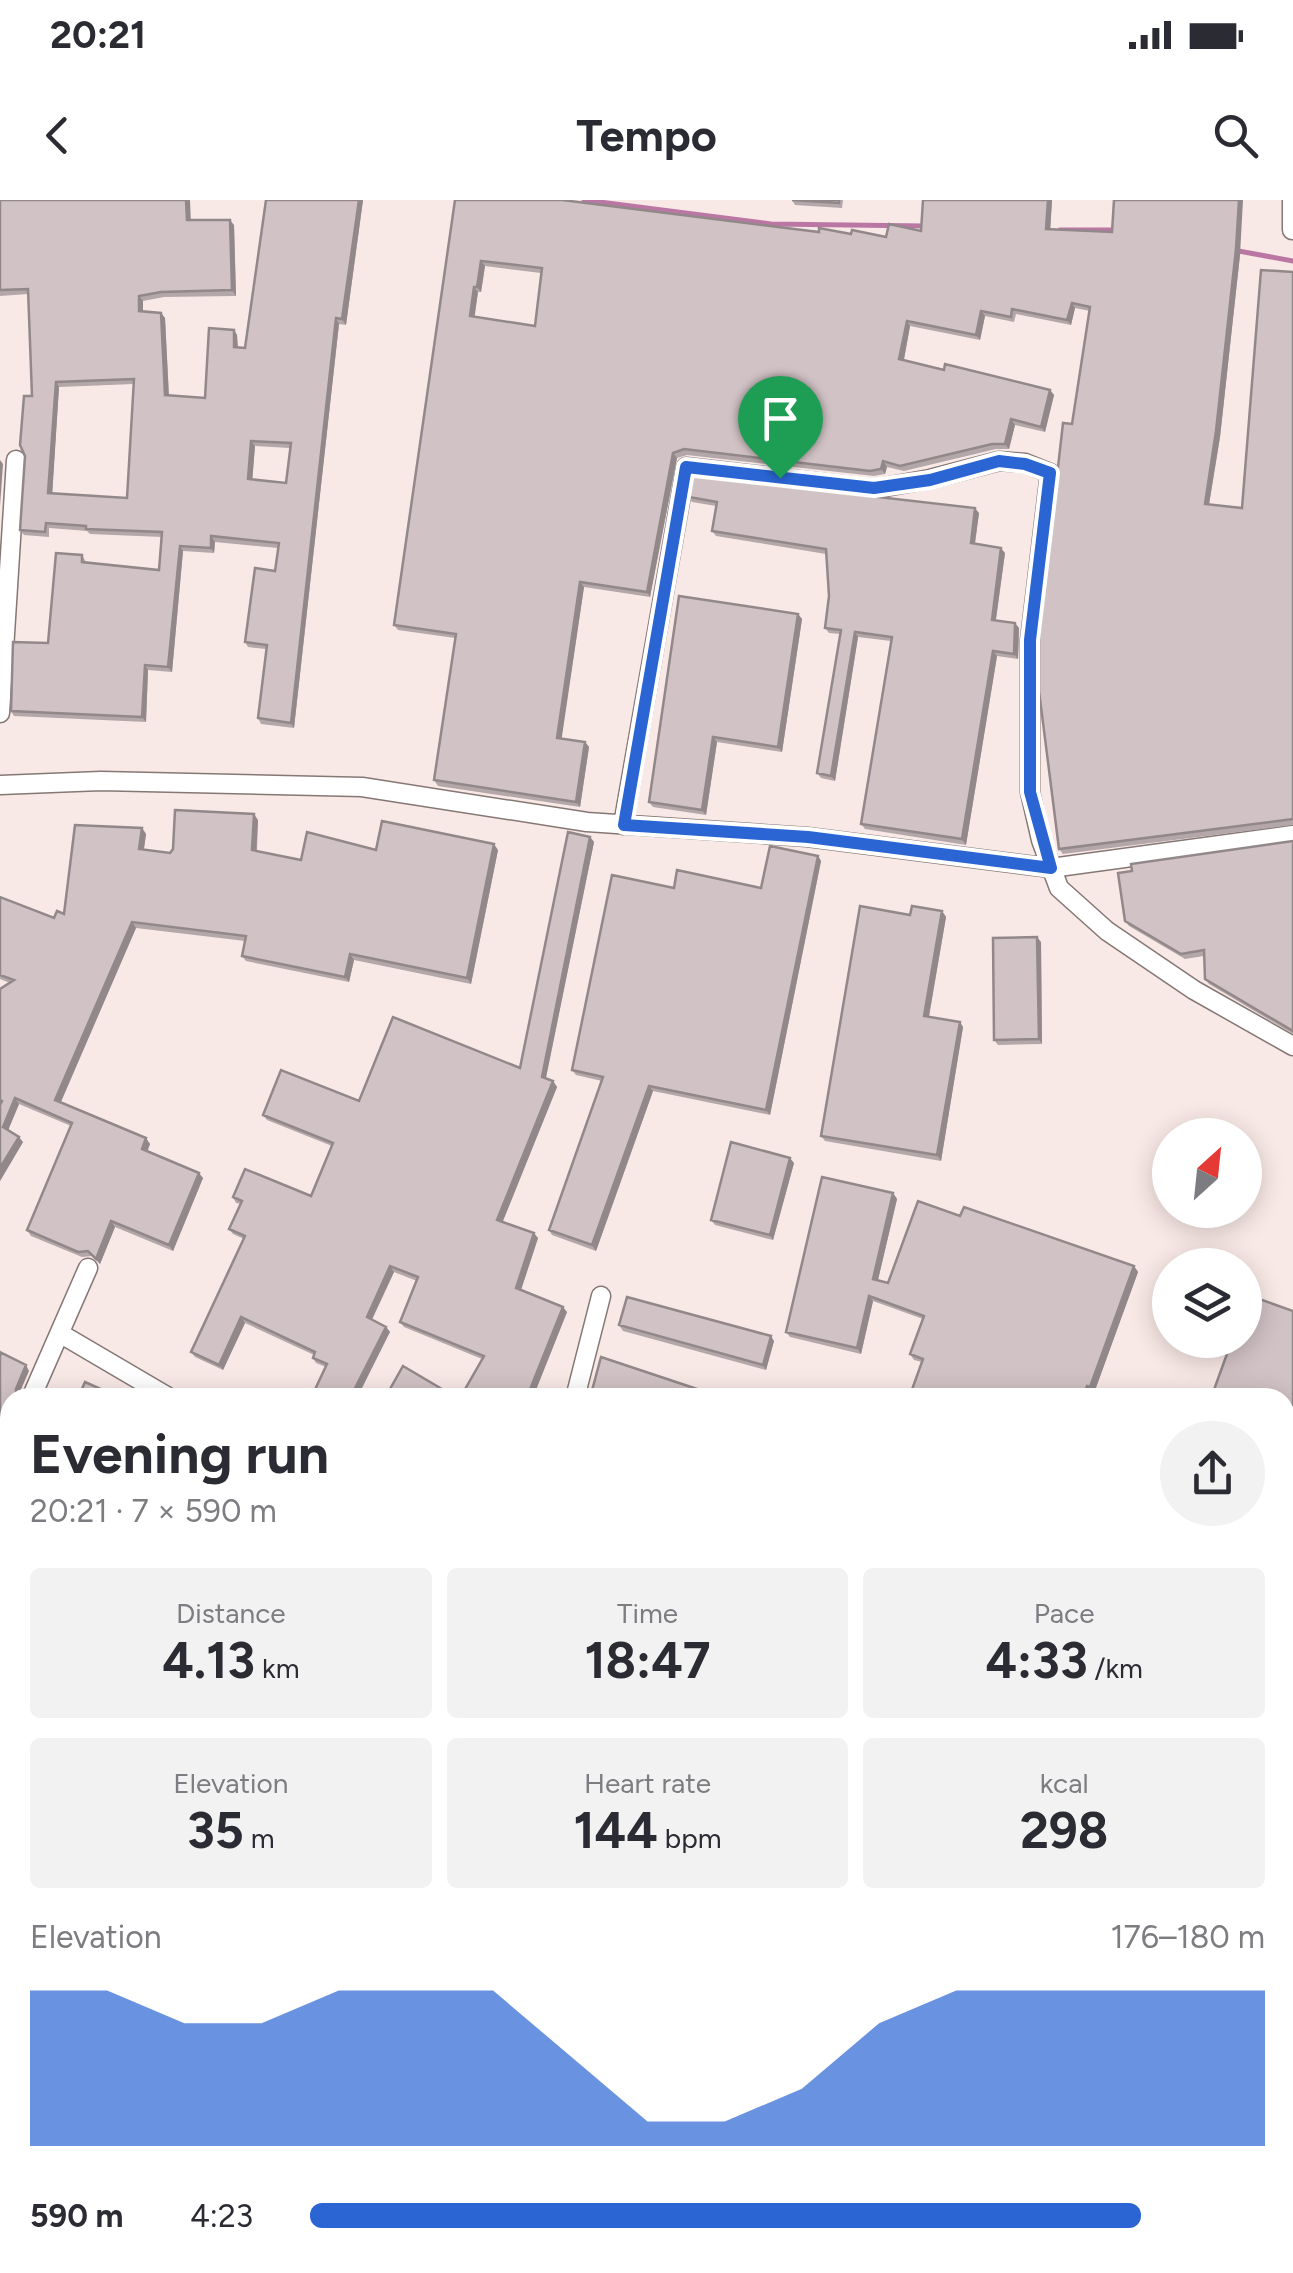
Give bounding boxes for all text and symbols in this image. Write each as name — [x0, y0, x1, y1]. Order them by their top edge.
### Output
text: 20:21 — [50, 12, 146, 58]
icon: back — [30, 108, 85, 163]
text: Tempo — [576, 108, 717, 162]
icon: search — [1208, 108, 1263, 163]
pin — [738, 376, 823, 479]
icon: arrive — [753, 391, 808, 446]
north arrow — [1152, 1118, 1262, 1228]
map controls — [1152, 1118, 1262, 1358]
button: layers — [1152, 1248, 1262, 1358]
text: Evening run — [30, 1421, 329, 1487]
button: share — [1160, 1421, 1265, 1526]
text: 20:21 · 7 × 590 m — [30, 1492, 277, 1530]
text: Distance — [176, 1596, 286, 1630]
text: Time — [617, 1596, 678, 1630]
text: Pace — [1034, 1596, 1094, 1630]
text: 4.13 — [162, 1630, 255, 1691]
text: 18:47 — [584, 1630, 711, 1691]
text: 4:33 — [985, 1630, 1088, 1691]
text: km — [255, 1651, 299, 1685]
text: /km — [1088, 1651, 1143, 1685]
text: Elevation — [173, 1766, 288, 1800]
text: Heart rate — [584, 1766, 711, 1800]
text: kcal — [1040, 1766, 1089, 1800]
text: 35 — [187, 1800, 244, 1861]
text: 144 — [573, 1800, 658, 1861]
text: 298 — [1020, 1800, 1108, 1861]
text: m — [244, 1821, 275, 1855]
text: bpm — [658, 1821, 722, 1855]
text: Elevation — [30, 1918, 162, 1956]
text: 176–180 m — [1110, 1918, 1265, 1956]
text: 590 m — [30, 2197, 123, 2235]
text: 4:23 — [190, 2197, 253, 2235]

